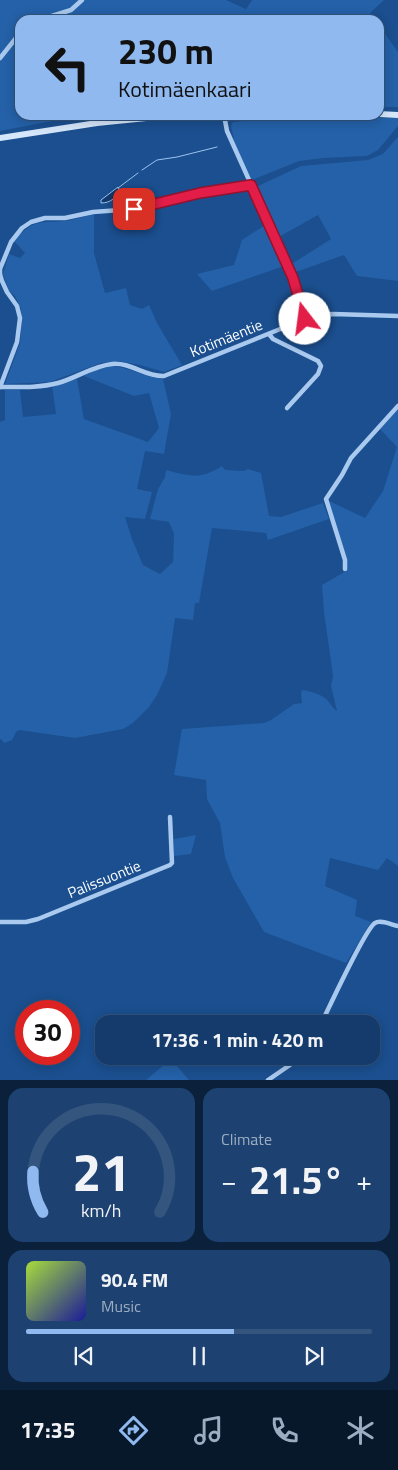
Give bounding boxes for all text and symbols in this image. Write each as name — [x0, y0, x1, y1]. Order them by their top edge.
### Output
text: 230 m — [118, 24, 214, 78]
icon: left — [35, 35, 100, 100]
text: Kotimäenkaari — [118, 72, 252, 106]
pin — [113, 188, 155, 230]
icon: arrive — [120, 195, 148, 223]
position arrow — [278, 292, 330, 344]
street label: Kotimäentie — [186, 313, 266, 363]
street label: Palissuontie — [64, 854, 144, 904]
speed limit sign: 30 — [15, 1000, 80, 1065]
text: 17:36 · 1 min · 420 m — [151, 1025, 324, 1054]
text: Climate — [221, 1127, 272, 1151]
text: 21 — [72, 1132, 131, 1211]
text: 21.5° — [249, 1151, 344, 1209]
text: − — [221, 1159, 237, 1202]
text: + — [356, 1159, 372, 1202]
text: km/h — [81, 1197, 122, 1224]
text: 90.4 FM — [101, 1265, 168, 1294]
text: Music — [101, 1294, 141, 1318]
icon: previous — [70, 1342, 98, 1370]
icon: pause — [185, 1342, 213, 1370]
icon: next — [300, 1342, 328, 1370]
text: 17:35 — [20, 1413, 75, 1447]
icon: directions — [116, 1413, 151, 1448]
icon: music — [191, 1413, 226, 1448]
icon: phone — [267, 1413, 302, 1448]
icon: climate — [343, 1413, 378, 1448]

